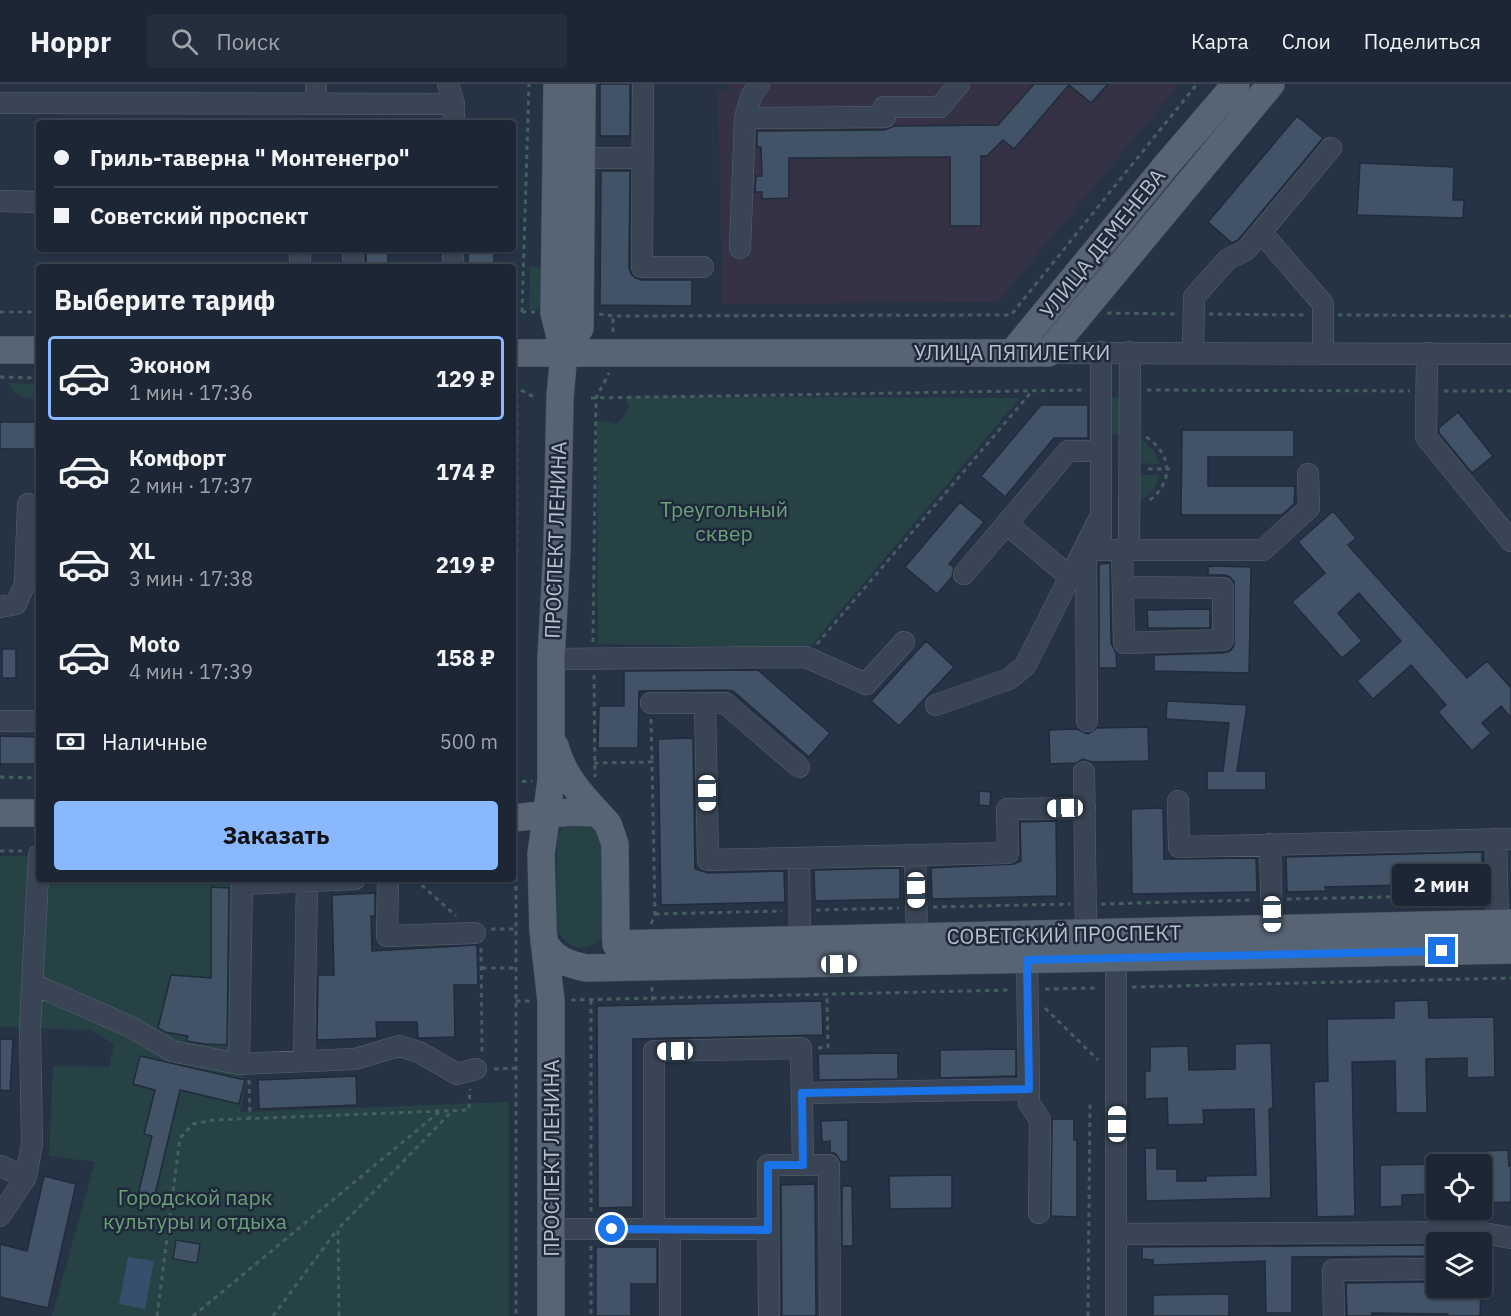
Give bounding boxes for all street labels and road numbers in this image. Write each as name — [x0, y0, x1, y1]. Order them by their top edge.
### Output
street label: УЛИЦА ДЕМЕНЕВА — [1033, 162, 1171, 324]
street label: УЛИЦА ПЯТИЛЕТКИ — [914, 338, 1110, 366]
street label: ПРОСПЕКТ ЛЕНИНА — [538, 441, 572, 639]
street label: СОВЕТСКИЙ ПРОСПЕКТ — [946, 918, 1182, 950]
street label: ПРОСПЕКТ ЛЕНИНА — [537, 1059, 565, 1257]

